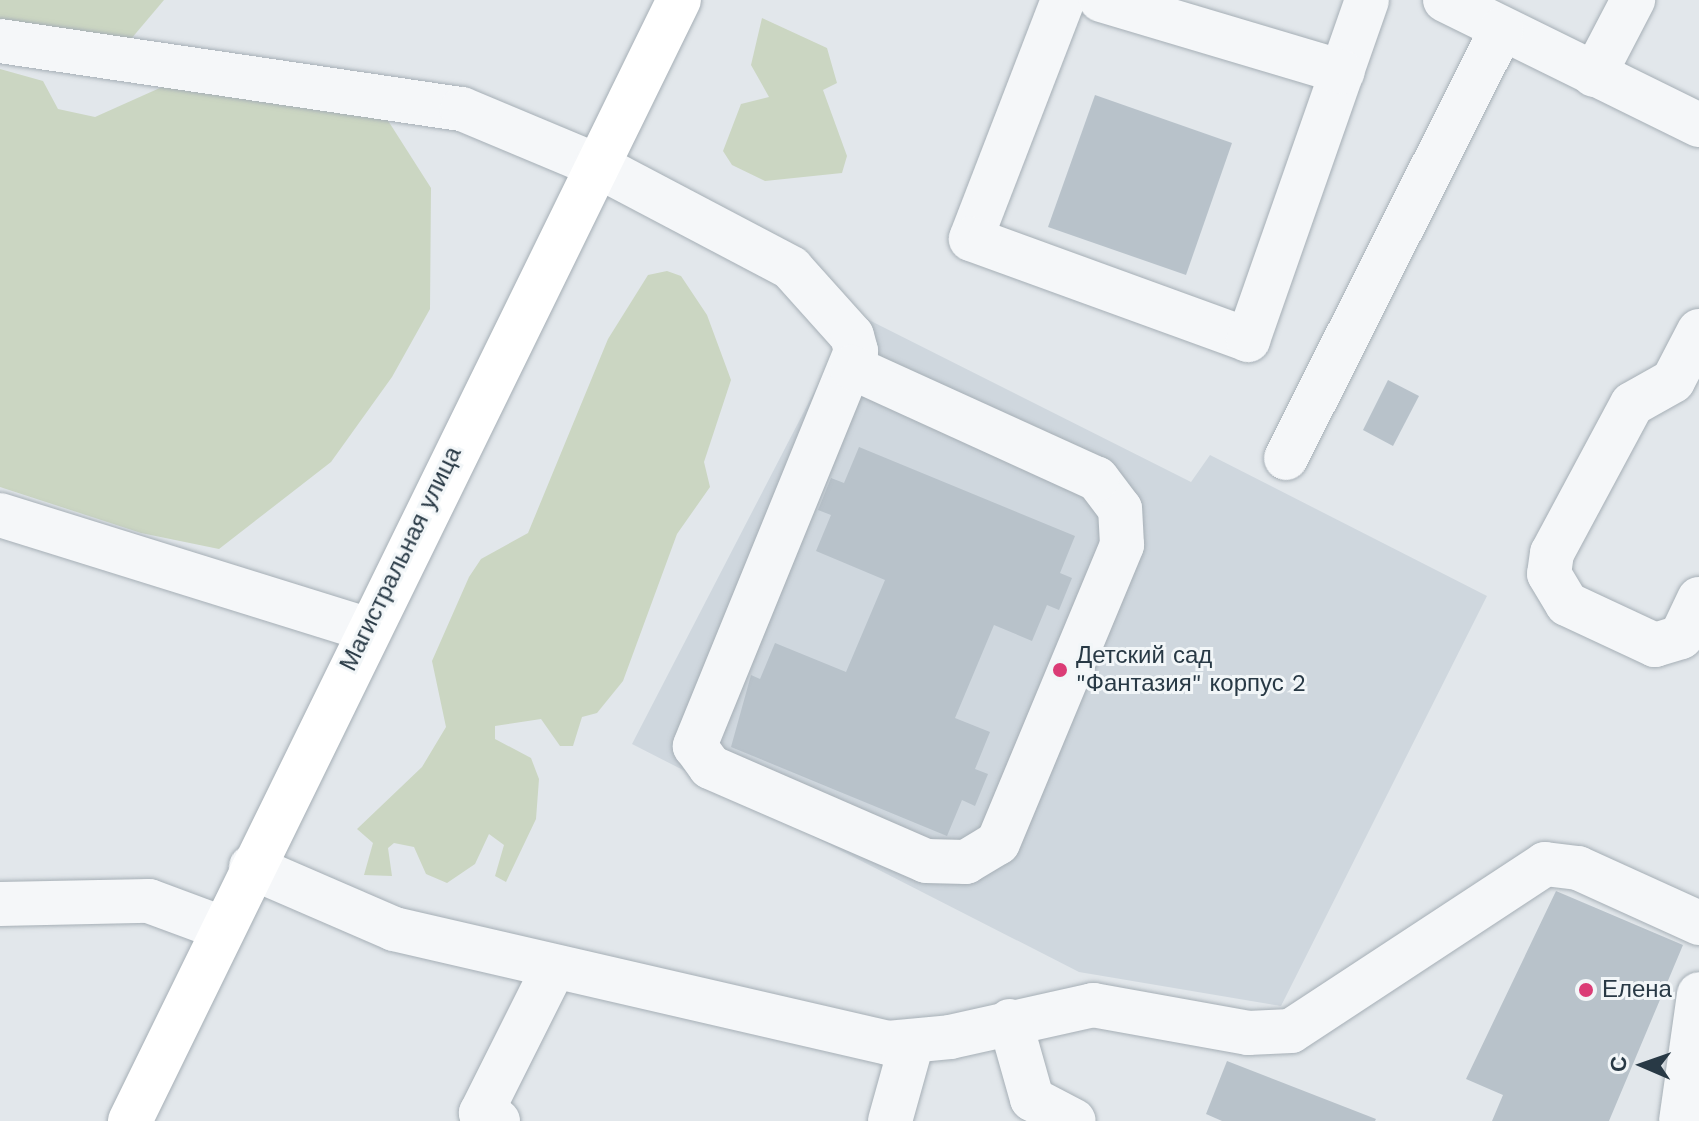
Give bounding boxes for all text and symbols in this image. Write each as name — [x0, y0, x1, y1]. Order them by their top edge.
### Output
street label: Магистральная улица — [334, 442, 468, 676]
place label: Детский сад "Фантазия" корпус 2 — [1076, 642, 1306, 698]
marker: Детский сад "Фантазия" корпус 2 — [1051, 661, 1069, 679]
place label: Елена — [1602, 976, 1672, 1004]
marker: Елена — [1577, 981, 1595, 999]
north arrow — [1603, 1025, 1683, 1105]
text: С — [1606, 1056, 1631, 1073]

